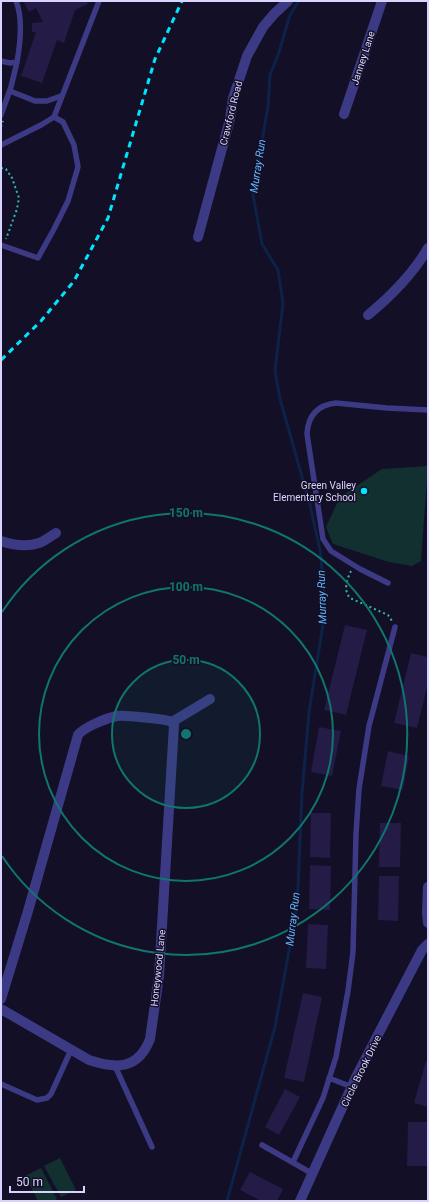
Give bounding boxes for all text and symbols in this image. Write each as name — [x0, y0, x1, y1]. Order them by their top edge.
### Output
street label: Janney Lane — [349, 30, 377, 86]
street label: Crawford Road — [218, 80, 244, 146]
water label: Murray Run — [247, 138, 269, 194]
place label: Green Valley Elementary School — [273, 480, 356, 503]
marker: Green Valley Elementary School — [359, 486, 369, 496]
text: 150 m — [169, 506, 203, 520]
water label: Murray Run — [315, 570, 329, 624]
text: 100 m — [169, 580, 203, 594]
text: 50 m — [172, 653, 200, 667]
centre of rings — [179, 727, 193, 741]
water label: Murray Run — [283, 891, 303, 947]
street label: Honeywood Lane — [149, 929, 167, 1007]
street label: Circle Brook Drive — [339, 1033, 383, 1109]
scale bar — [10, 1168, 84, 1194]
text: 50 m — [16, 1175, 43, 1189]

